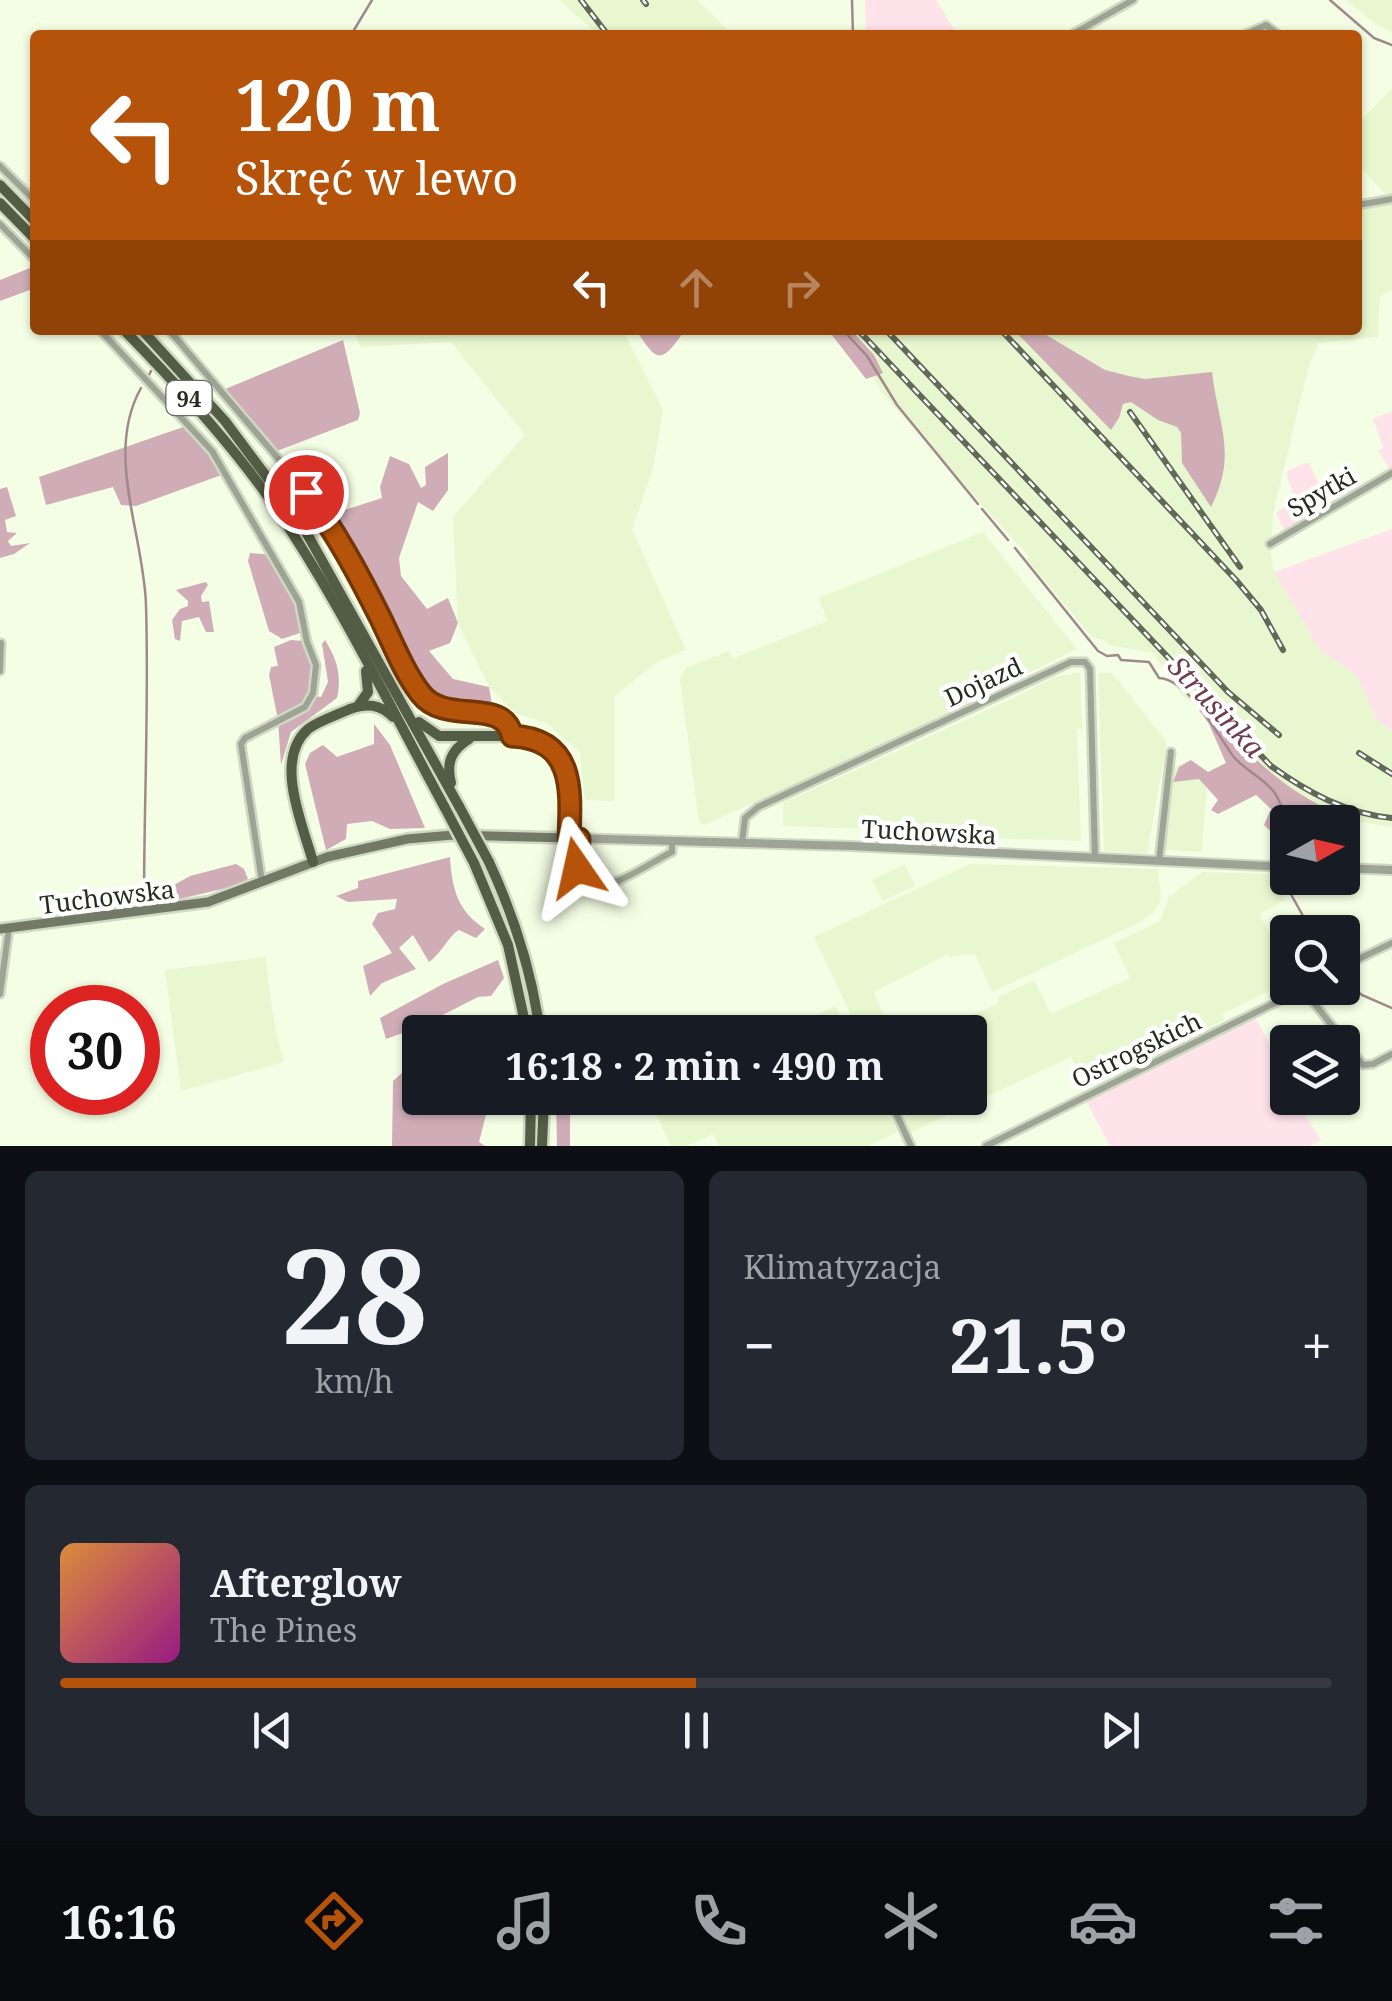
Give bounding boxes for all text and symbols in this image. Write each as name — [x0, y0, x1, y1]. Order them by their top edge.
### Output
text: 120 m — [235, 56, 441, 152]
icon: left — [70, 70, 200, 200]
text: Skręć w lewo — [235, 147, 518, 208]
icon: left — [564, 260, 619, 315]
icon: ahead — [669, 260, 724, 315]
icon: right — [774, 260, 829, 315]
road number: 94 — [166, 381, 212, 415]
pin — [264, 450, 349, 535]
street label: Spytki — [1280, 458, 1362, 524]
icon: arrive — [279, 465, 334, 520]
water label: Strusinka — [1160, 647, 1274, 766]
street label: Dojazd — [939, 648, 1027, 714]
north arrow — [1270, 805, 1360, 895]
map controls — [1270, 805, 1360, 1115]
street label: Tuchowska — [861, 810, 997, 852]
position arrow — [525, 816, 629, 920]
street label: Tuchowska — [38, 871, 176, 921]
button: search — [1270, 915, 1360, 1005]
speed limit sign: 30 — [30, 985, 160, 1115]
street label: Ostrogskich — [1065, 1003, 1207, 1095]
button: layers — [1270, 1025, 1360, 1115]
text: 16:18 · 2 min · 490 m — [505, 1039, 884, 1091]
text: 28 — [281, 1205, 428, 1382]
text: Klimatyzacja — [744, 1245, 941, 1288]
text: 21.5° — [949, 1293, 1128, 1395]
text: − — [744, 1307, 775, 1382]
text: + — [1301, 1307, 1332, 1382]
text: km/h — [315, 1359, 394, 1402]
text: Afterglow — [210, 1556, 402, 1608]
text: The Pines — [210, 1608, 357, 1651]
icon: previous — [245, 1703, 300, 1758]
icon: pause — [669, 1703, 724, 1758]
icon: next — [1093, 1703, 1148, 1758]
icon: directions — [299, 1886, 369, 1956]
icon: music — [491, 1886, 561, 1956]
icon: phone — [684, 1886, 754, 1956]
icon: climate — [876, 1886, 946, 1956]
icon: car — [1068, 1886, 1138, 1956]
icon: filters — [1261, 1886, 1331, 1956]
text: 16:16 — [61, 1891, 177, 1952]

